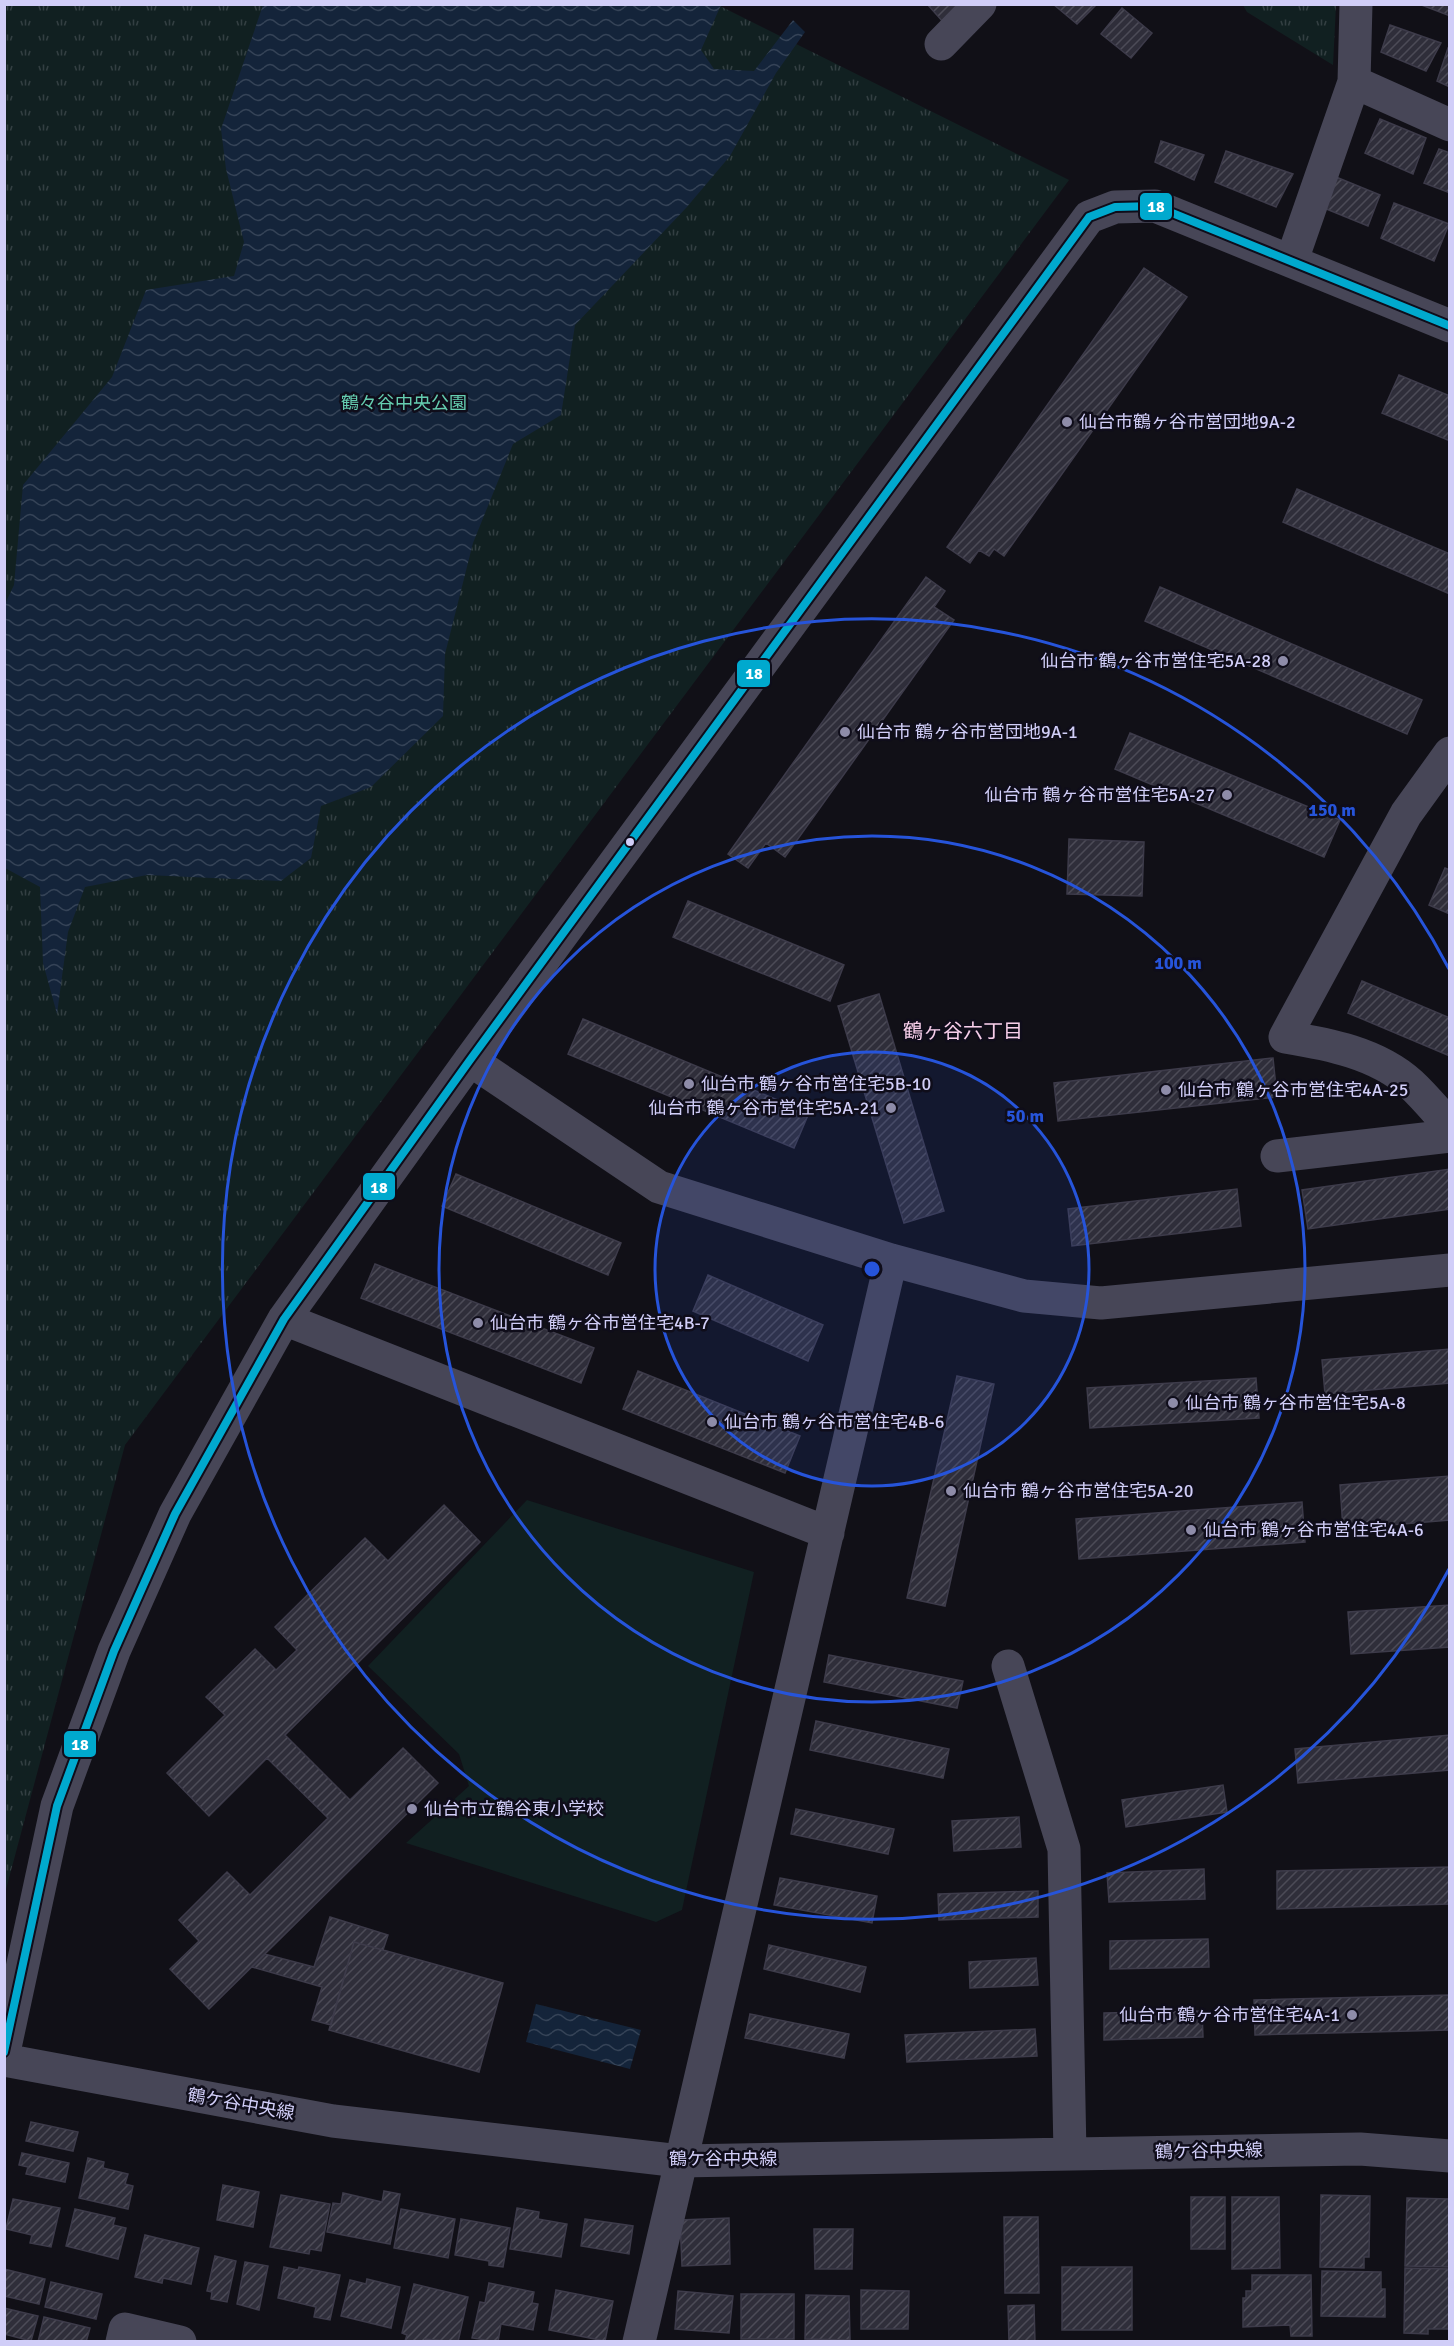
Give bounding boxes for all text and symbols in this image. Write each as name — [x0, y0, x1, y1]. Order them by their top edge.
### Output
line badge: 18 — [1139, 192, 1173, 221]
text: 18 — [1147, 197, 1165, 217]
park label: 鶴々谷中央公園 — [341, 392, 467, 414]
place label: 仙台市鶴ヶ谷市営団地9A-2 — [1079, 411, 1296, 433]
marker: 仙台市鶴ヶ谷市営団地9A-2 — [1060, 415, 1074, 429]
place label: 仙台市 鶴ヶ谷市営住宅5A-28 — [1041, 650, 1271, 672]
marker: 仙台市 鶴ヶ谷市営住宅5A-28 — [1276, 654, 1290, 668]
line badge: 18 — [736, 659, 771, 688]
text: 18 — [745, 664, 763, 684]
place label: 仙台市 鶴ヶ谷市営団地9A-1 — [857, 721, 1078, 743]
marker: 仙台市 鶴ヶ谷市営団地9A-1 — [838, 725, 852, 739]
place label: 仙台市 鶴ヶ谷市営住宅5A-27 — [985, 784, 1215, 806]
marker: 仙台市 鶴ヶ谷市営住宅5A-27 — [1220, 788, 1234, 802]
text: 150 m — [1308, 799, 1356, 821]
unlabelled marker — [624, 836, 636, 848]
text: 100 m — [1154, 952, 1202, 974]
district label: 鶴ヶ谷六丁目 — [903, 1019, 1023, 1044]
place label: 仙台市 鶴ヶ谷市営住宅5B-10 — [701, 1073, 931, 1095]
marker: 仙台市 鶴ヶ谷市営住宅5B-10 — [682, 1077, 696, 1091]
place label: 仙台市 鶴ヶ谷市営住宅4A-25 — [1178, 1079, 1408, 1101]
marker: 仙台市 鶴ヶ谷市営住宅4A-25 — [1159, 1083, 1173, 1097]
place label: 仙台市 鶴ヶ谷市営住宅5A-21 — [649, 1097, 879, 1119]
marker: 仙台市 鶴ヶ谷市営住宅5A-21 — [884, 1101, 898, 1115]
text: 50 m — [1006, 1105, 1044, 1127]
line badge: 18 — [362, 1172, 396, 1201]
text: 18 — [370, 1178, 388, 1198]
centre of rings — [862, 1259, 882, 1279]
place label: 仙台市 鶴ヶ谷市営住宅4B-7 — [490, 1312, 710, 1334]
marker: 仙台市 鶴ヶ谷市営住宅4B-7 — [471, 1316, 485, 1330]
place label: 仙台市 鶴ヶ谷市営住宅5A-8 — [1185, 1392, 1406, 1414]
marker: 仙台市 鶴ヶ谷市営住宅5A-8 — [1166, 1396, 1180, 1410]
place label: 仙台市 鶴ヶ谷市営住宅4B-6 — [724, 1411, 945, 1433]
marker: 仙台市 鶴ヶ谷市営住宅4B-6 — [705, 1415, 719, 1429]
place label: 仙台市 鶴ヶ谷市営住宅5A-20 — [963, 1480, 1193, 1502]
marker: 仙台市 鶴ヶ谷市営住宅5A-20 — [944, 1484, 958, 1498]
place label: 仙台市 鶴ヶ谷市営住宅4A-6 — [1203, 1519, 1424, 1541]
marker: 仙台市 鶴ヶ谷市営住宅4A-6 — [1184, 1523, 1198, 1537]
line badge: 18 — [63, 1730, 97, 1758]
text: 18 — [71, 1735, 89, 1755]
place label: 仙台市立鶴谷東小学校 — [424, 1798, 604, 1820]
marker: 仙台市立鶴谷東小学校 — [405, 1802, 419, 1816]
place label: 仙台市 鶴ヶ谷市営住宅4A-1 — [1119, 2004, 1340, 2026]
marker: 仙台市 鶴ヶ谷市営住宅4A-1 — [1345, 2008, 1359, 2022]
street label: 鶴ケ谷中央線 — [186, 2084, 296, 2124]
street label: 鶴ケ谷中央線 — [1155, 2139, 1263, 2163]
street label: 鶴ケ谷中央線 — [669, 2148, 777, 2170]

